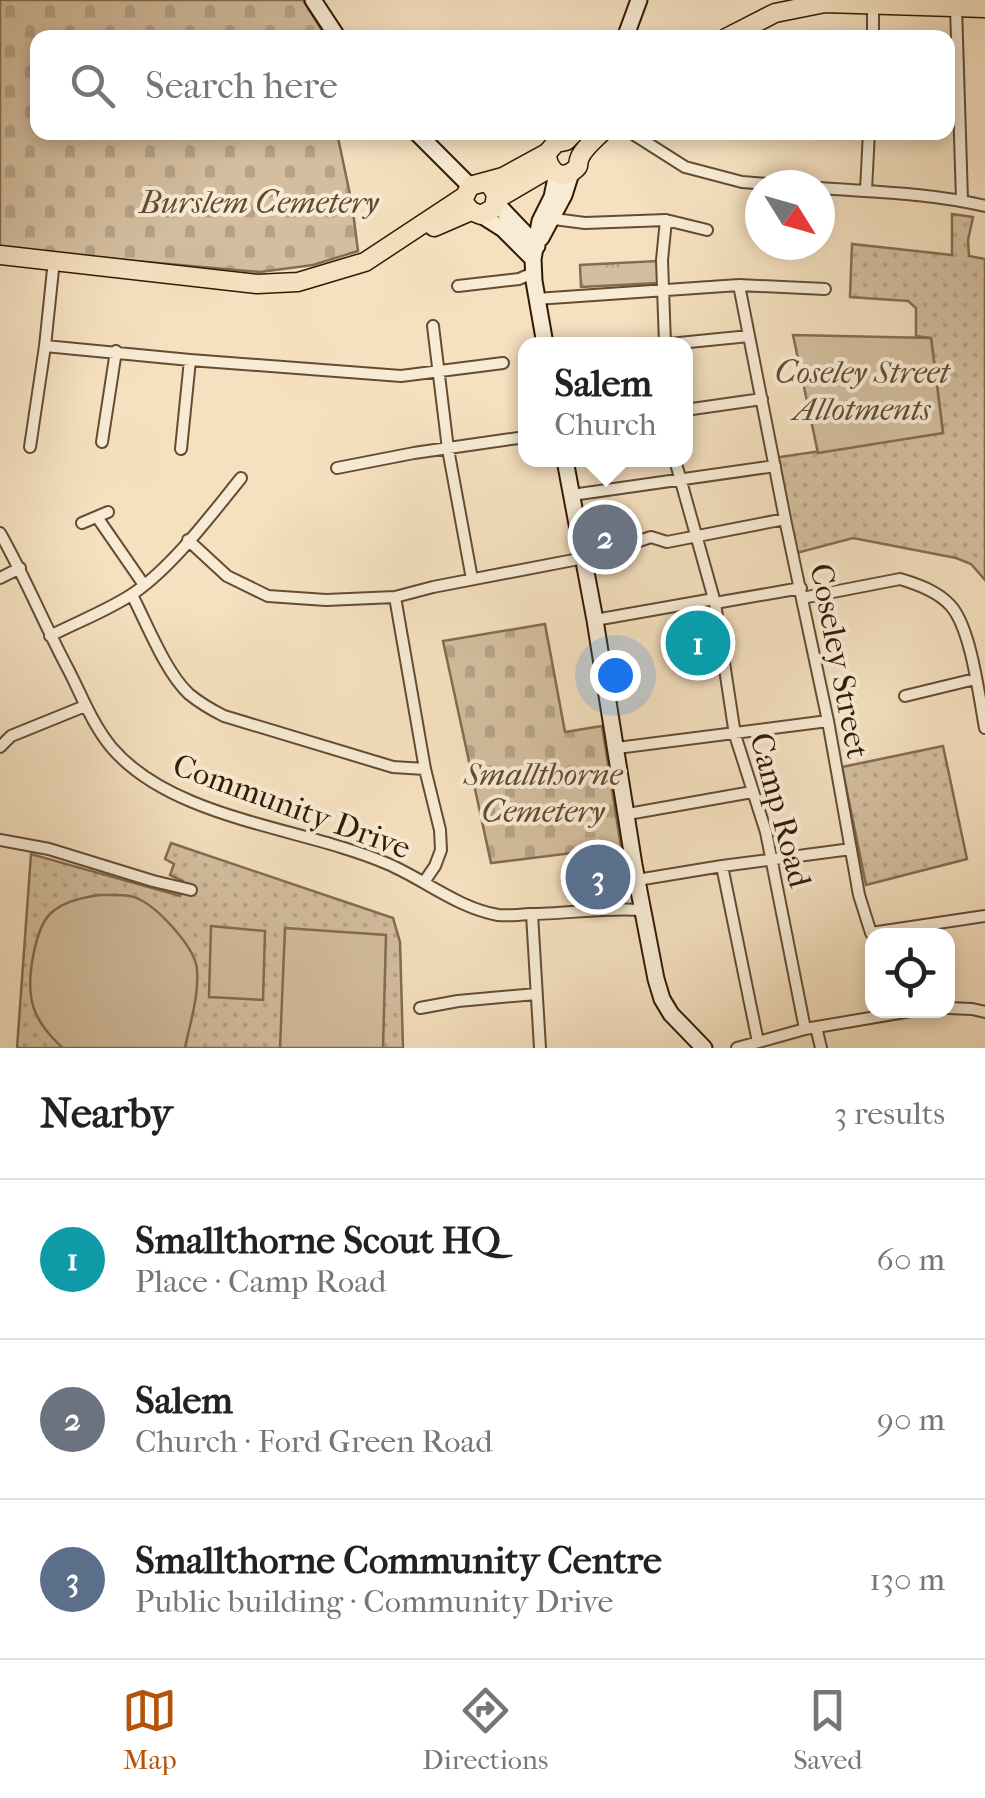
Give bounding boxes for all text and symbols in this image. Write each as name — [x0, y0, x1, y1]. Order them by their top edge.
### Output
search box — [30, 30, 955, 140]
icon: search — [65, 58, 120, 113]
text: Search here — [145, 63, 338, 108]
north arrow — [745, 170, 835, 260]
park label: Burslem Cemetery — [137, 184, 379, 221]
popup — [518, 337, 693, 467]
park label: Coseley Street Allotments — [775, 354, 952, 428]
text: Salem — [554, 361, 652, 406]
text: Church — [554, 406, 657, 443]
pin: 2 — [572, 500, 638, 574]
street label: Coseley Street — [802, 561, 877, 762]
pin: 1 — [666, 606, 730, 680]
your location — [590, 650, 641, 701]
street label: Camp Road — [742, 729, 819, 892]
street label: Community Drive — [168, 746, 416, 867]
park label: Smallthorne Cemetery — [463, 756, 623, 830]
pin: 3 — [566, 840, 630, 914]
map controls — [865, 928, 955, 1018]
button: locate — [865, 928, 955, 1018]
text: Nearby — [40, 1089, 172, 1138]
text: 3 results — [834, 1095, 945, 1132]
text: Smallthorne Scout HQ — [135, 1218, 501, 1263]
text: 1 — [67, 1241, 78, 1278]
text: 60 m — [877, 1241, 945, 1278]
text: Place · Camp Road — [135, 1263, 386, 1300]
text: Salem — [135, 1378, 233, 1423]
text: 2 — [64, 1401, 81, 1438]
text: 90 m — [877, 1401, 945, 1438]
text: Church · Ford Green Road — [135, 1423, 493, 1460]
text: Smallthorne Community Centre — [135, 1538, 662, 1583]
text: 3 — [66, 1561, 79, 1598]
text: 130 m — [869, 1561, 945, 1598]
text: Public building · Community Drive — [135, 1583, 613, 1620]
tab: Map — [122, 1683, 177, 1776]
tab: Directions — [422, 1683, 548, 1776]
tab: Saved — [793, 1683, 863, 1776]

